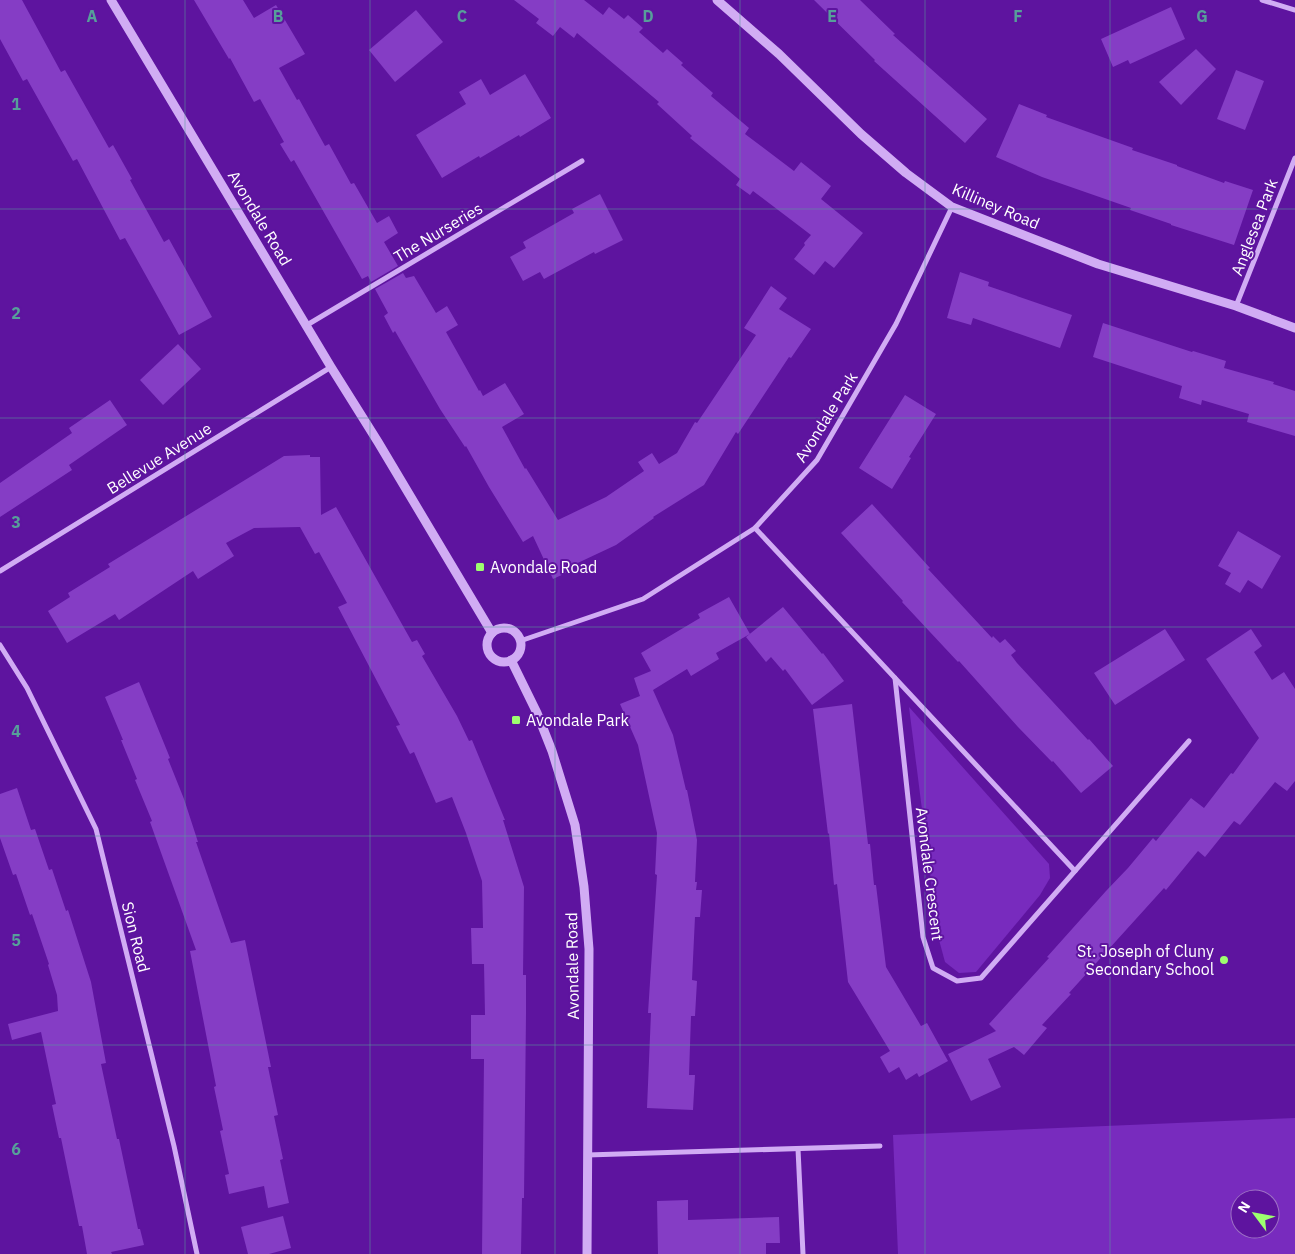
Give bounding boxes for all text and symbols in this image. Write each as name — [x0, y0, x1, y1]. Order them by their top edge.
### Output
text: A — [87, 6, 98, 26]
text: B — [273, 6, 284, 26]
text: C — [457, 6, 467, 26]
text: D — [642, 6, 654, 26]
text: E — [827, 6, 837, 26]
text: F — [1013, 6, 1023, 26]
text: G — [1196, 6, 1208, 26]
text: 1 — [11, 94, 21, 114]
street label: Avondale Road — [224, 167, 296, 269]
street label: Anglesea Park — [1226, 175, 1282, 278]
street label: Killiney Road — [949, 179, 1043, 233]
street label: The Nurseries — [390, 198, 486, 266]
text: 2 — [11, 303, 21, 323]
street label: Avondale Park — [790, 368, 862, 466]
street label: Bellevue Avenue — [103, 418, 215, 498]
text: 3 — [11, 512, 21, 532]
place label: Avondale Road — [490, 557, 597, 577]
marker: Avondale Road — [474, 561, 486, 573]
place label: Avondale Park — [526, 710, 629, 730]
marker: Avondale Park — [510, 714, 522, 726]
text: 4 — [11, 721, 21, 741]
street label: Avondale Crescent — [912, 806, 948, 942]
street label: Sion Road — [118, 900, 154, 974]
street label: Avondale Road — [561, 912, 583, 1020]
text: 5 — [11, 930, 21, 950]
place label: St. Joseph of Cluny Secondary School — [1077, 941, 1214, 979]
marker: St. Joseph of Cluny Secondary School — [1218, 954, 1230, 966]
text: 6 — [11, 1139, 21, 1159]
north arrow — [1230, 1189, 1280, 1239]
text: N — [1234, 1198, 1254, 1216]

